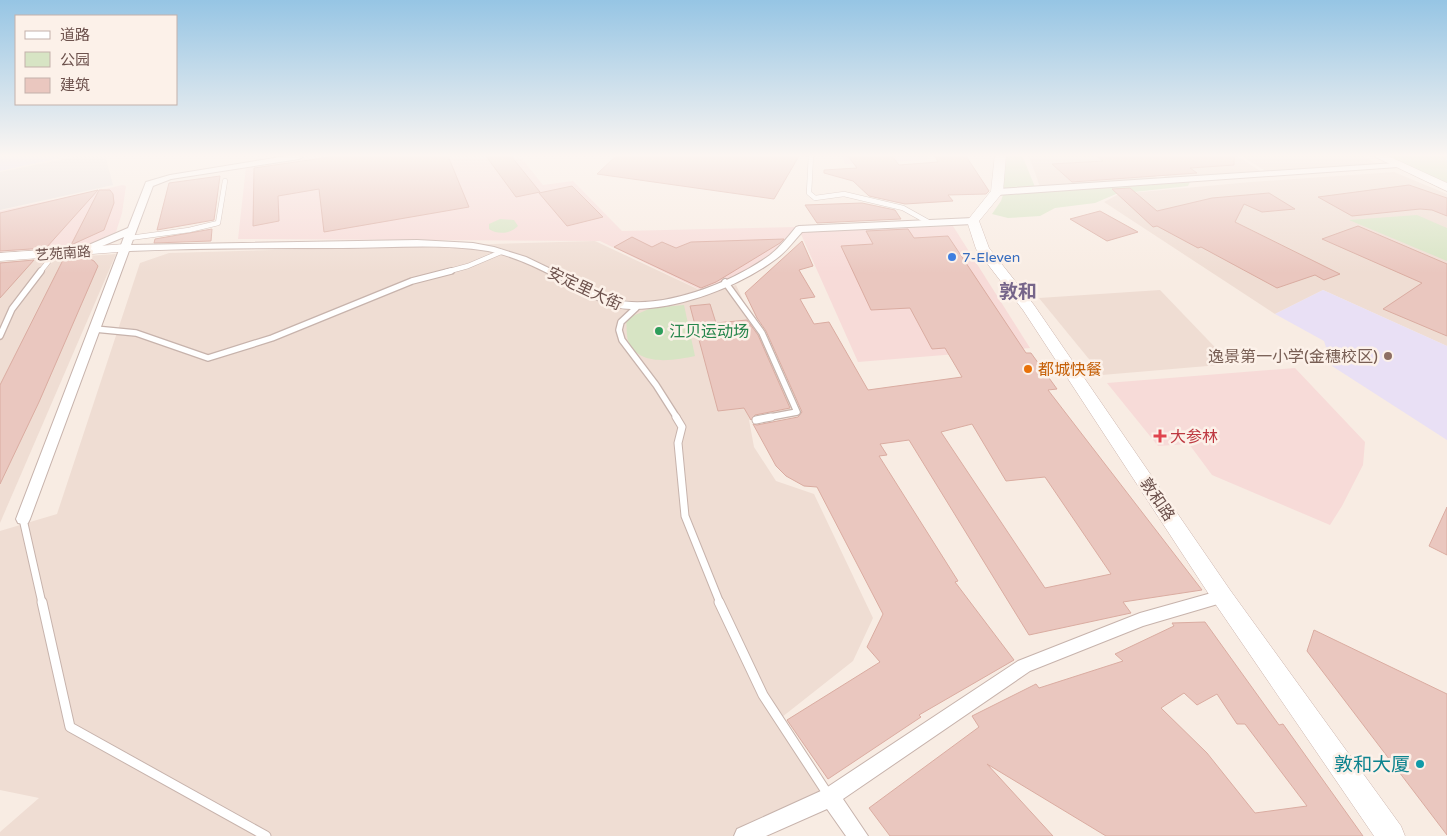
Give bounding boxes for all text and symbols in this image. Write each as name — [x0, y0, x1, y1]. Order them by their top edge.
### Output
legend — [15, 15, 178, 105]
text: 道路 — [60, 26, 90, 44]
text: 公园 — [60, 51, 90, 69]
text: 建筑 — [60, 76, 90, 94]
street label: 艺苑南路 — [35, 243, 92, 264]
place label: 7-Eleven — [962, 249, 1020, 266]
marker: 7-Eleven — [946, 251, 958, 263]
street label: 安定里大街 — [544, 263, 625, 315]
district label: 敦和 — [999, 281, 1037, 303]
place label: 江贝运动场 — [669, 322, 749, 342]
marker: 江贝运动场 — [653, 325, 665, 337]
place label: 逸景第一小学(金穗校区) — [1208, 347, 1378, 367]
marker: 逸景第一小学(金穗校区) — [1382, 350, 1394, 362]
place label: 都城快餐 — [1038, 360, 1102, 380]
marker: 都城快餐 — [1022, 363, 1034, 375]
place label: 大参林 — [1170, 427, 1218, 447]
marker: 大参林 — [1154, 430, 1166, 442]
street label: 敦和路 — [1135, 474, 1179, 525]
place label: 敦和大厦 — [1334, 754, 1410, 776]
marker: 敦和大厦 — [1414, 758, 1426, 770]

